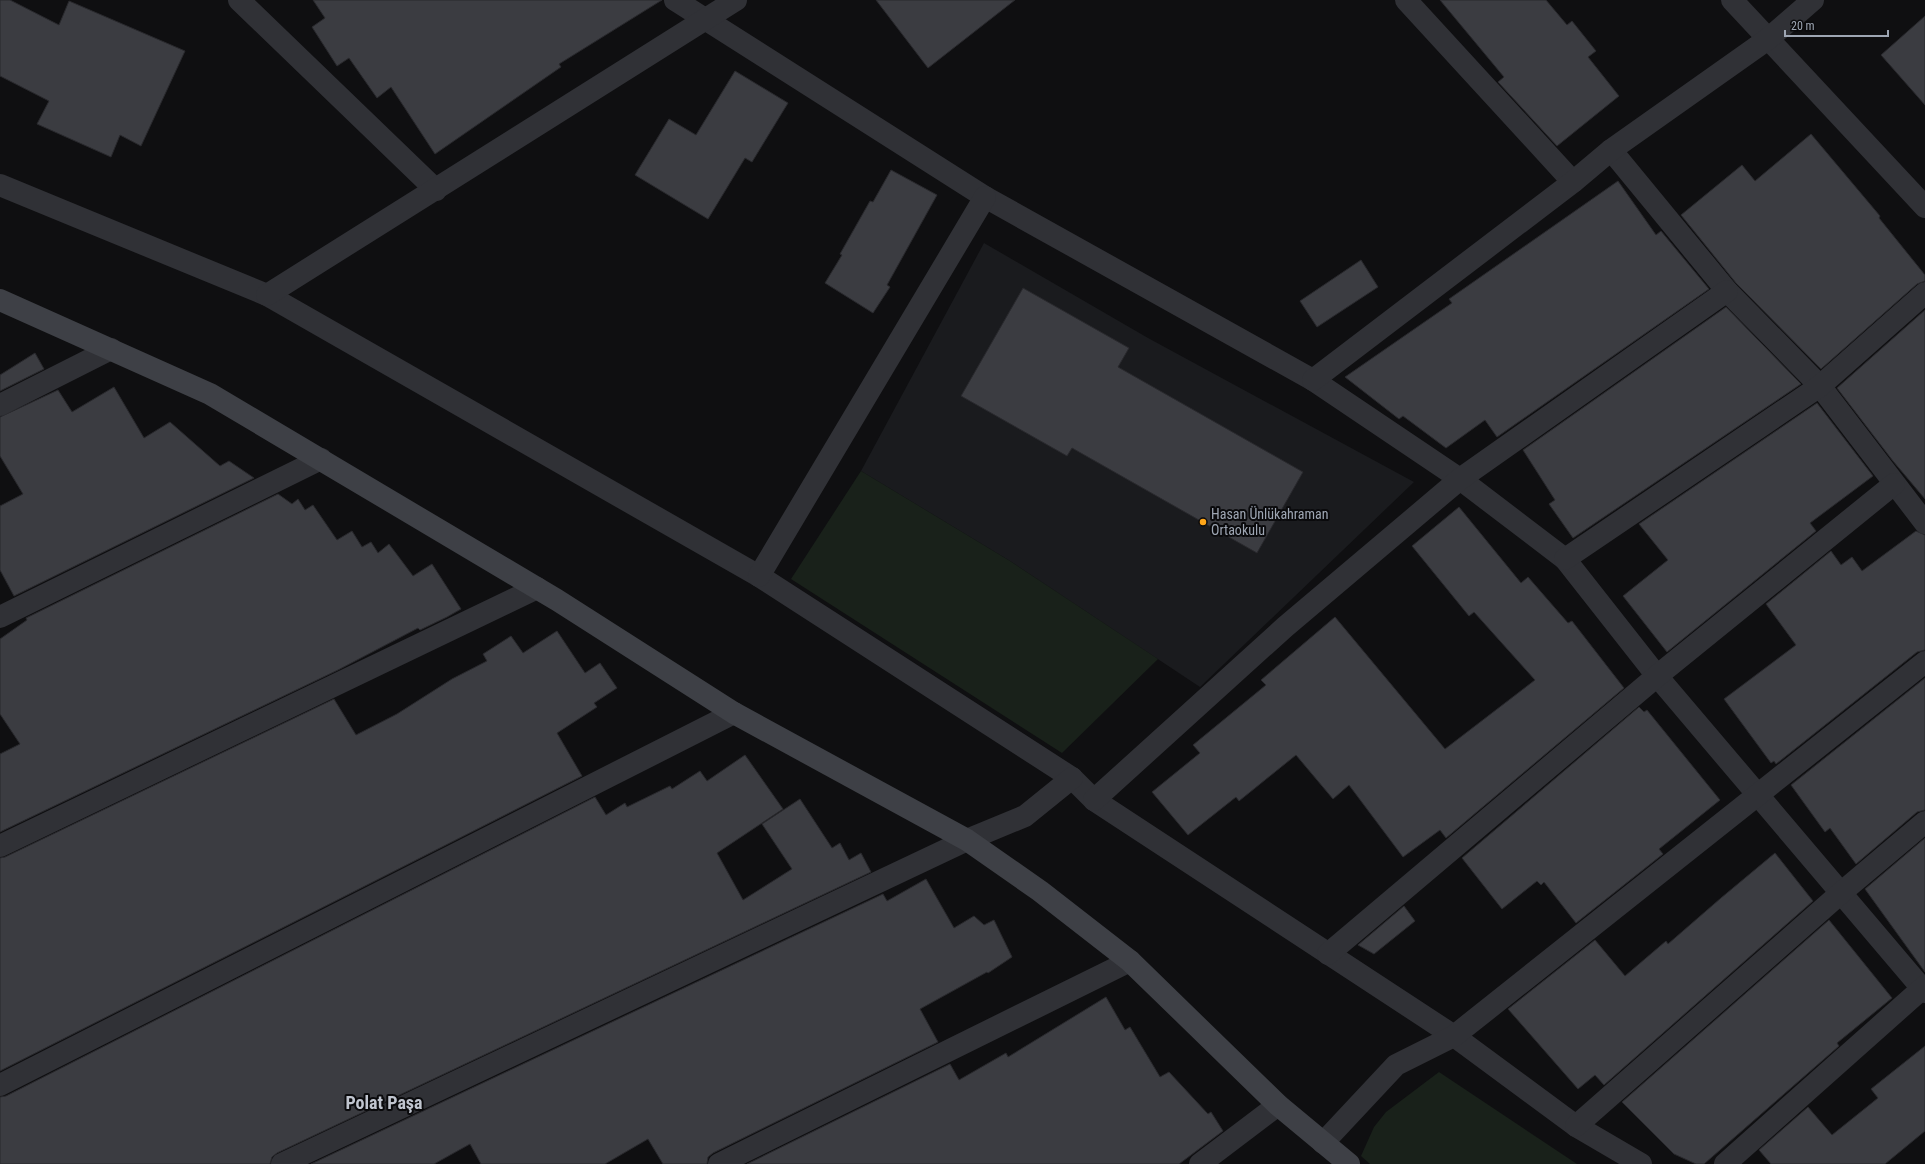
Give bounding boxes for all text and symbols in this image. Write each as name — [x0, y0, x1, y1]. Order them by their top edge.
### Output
scale bar — [1785, 12, 1888, 38]
text: 20 m — [1791, 19, 1815, 33]
place label: Hasan Ünlükahraman Ortaokulu — [1211, 506, 1329, 538]
marker: Hasan Ünlükahraman Ortaokulu — [1198, 517, 1208, 527]
district label: Polat Paşa — [345, 1092, 423, 1113]

